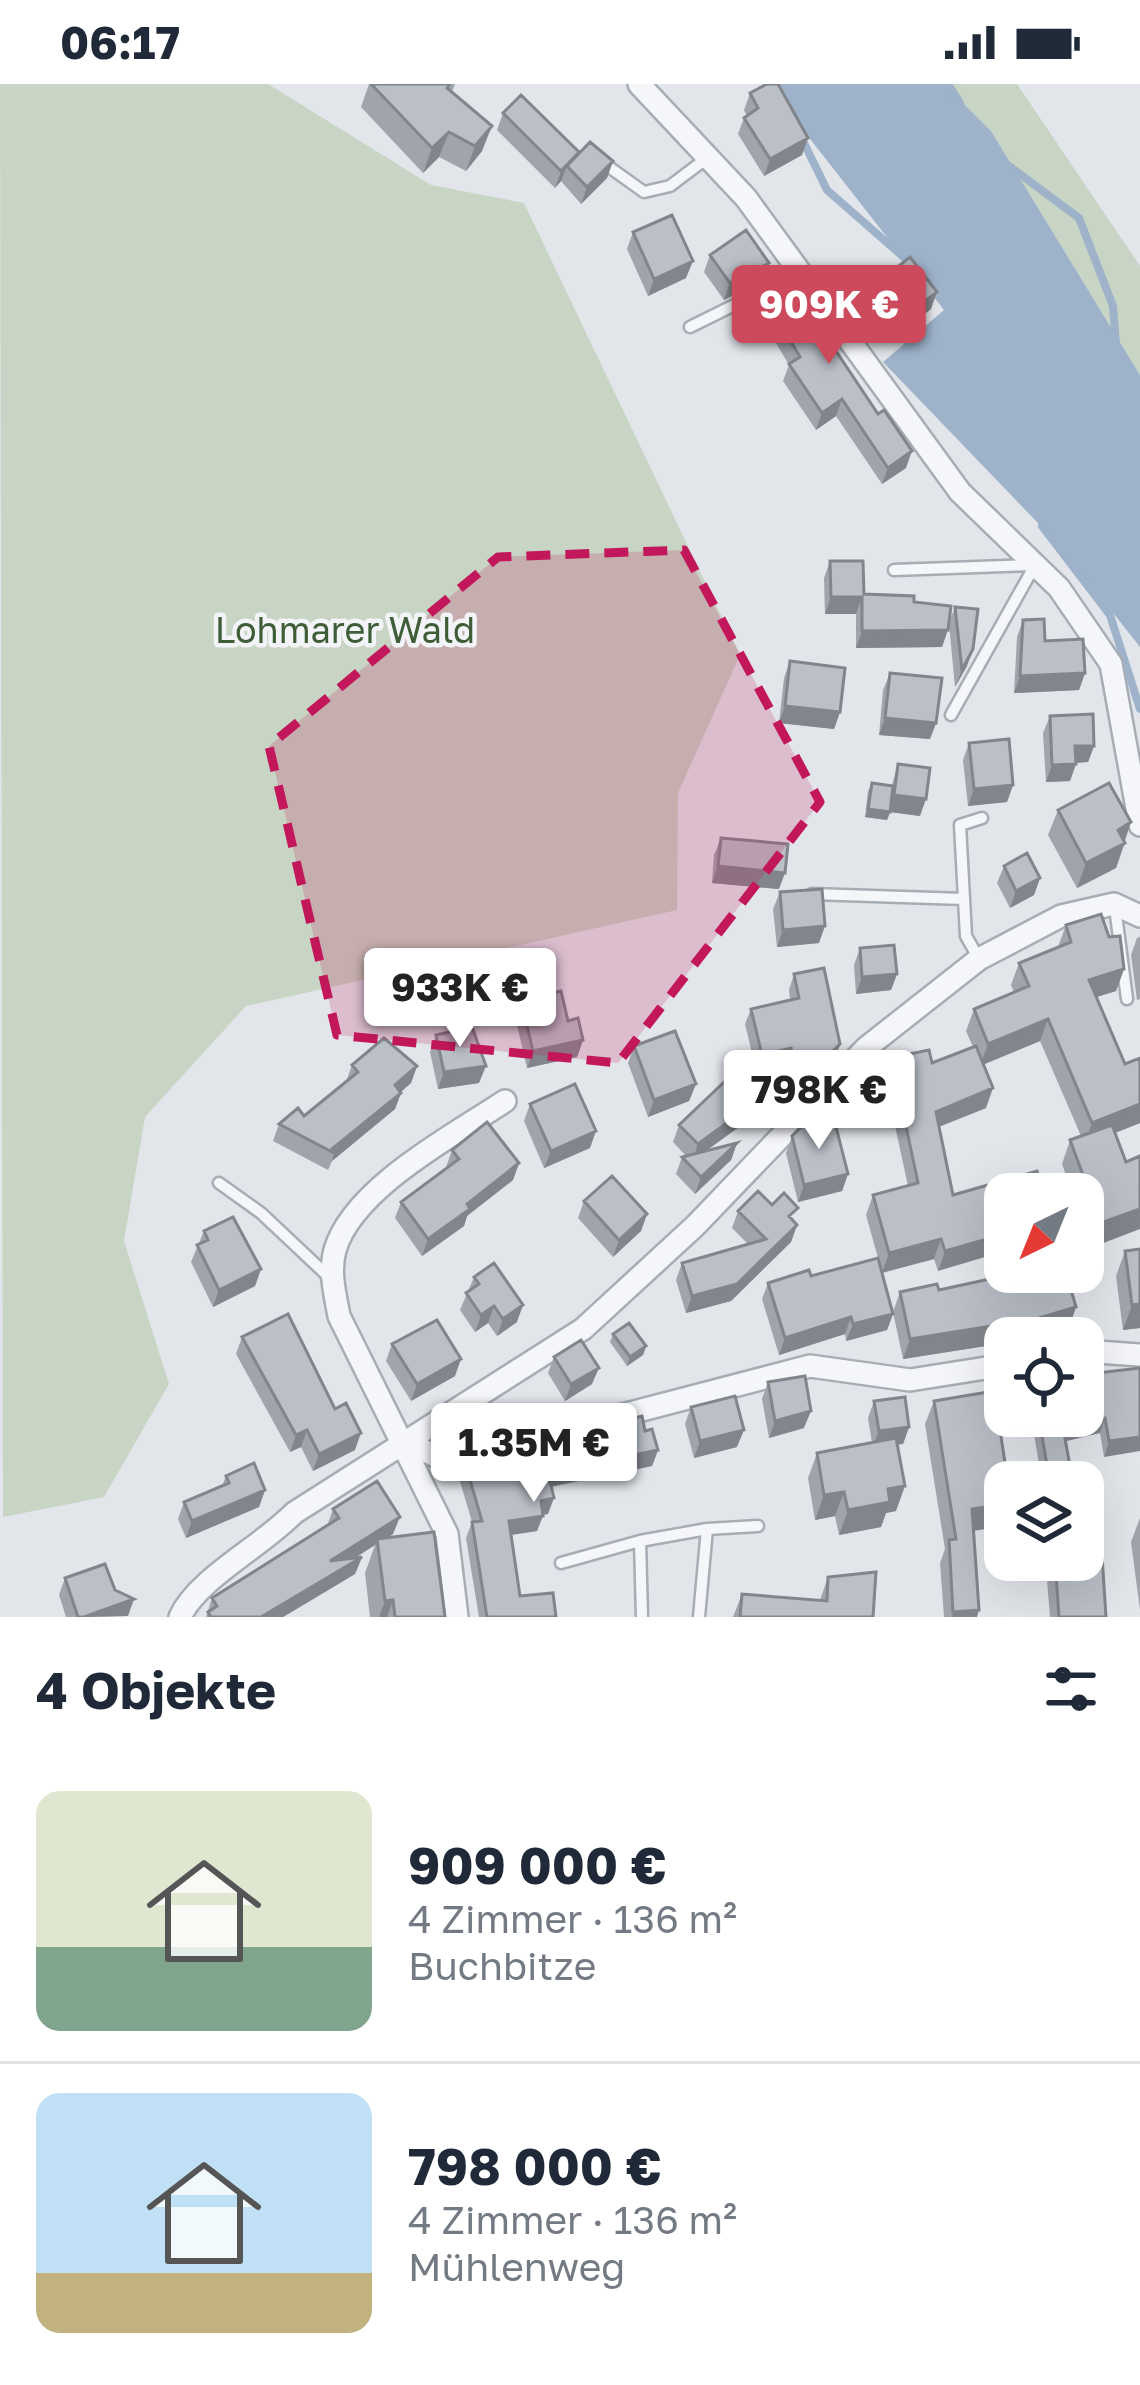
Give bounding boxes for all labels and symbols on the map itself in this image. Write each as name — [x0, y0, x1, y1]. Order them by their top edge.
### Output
pin: 909K € — [731, 265, 927, 367]
park label: Lohmarer Wald — [215, 608, 475, 651]
pin: 933K € — [362, 948, 558, 1050]
pin: 798K € — [721, 1050, 917, 1152]
north arrow — [984, 1173, 1104, 1293]
pin: 1.35M € — [423, 1403, 645, 1505]

